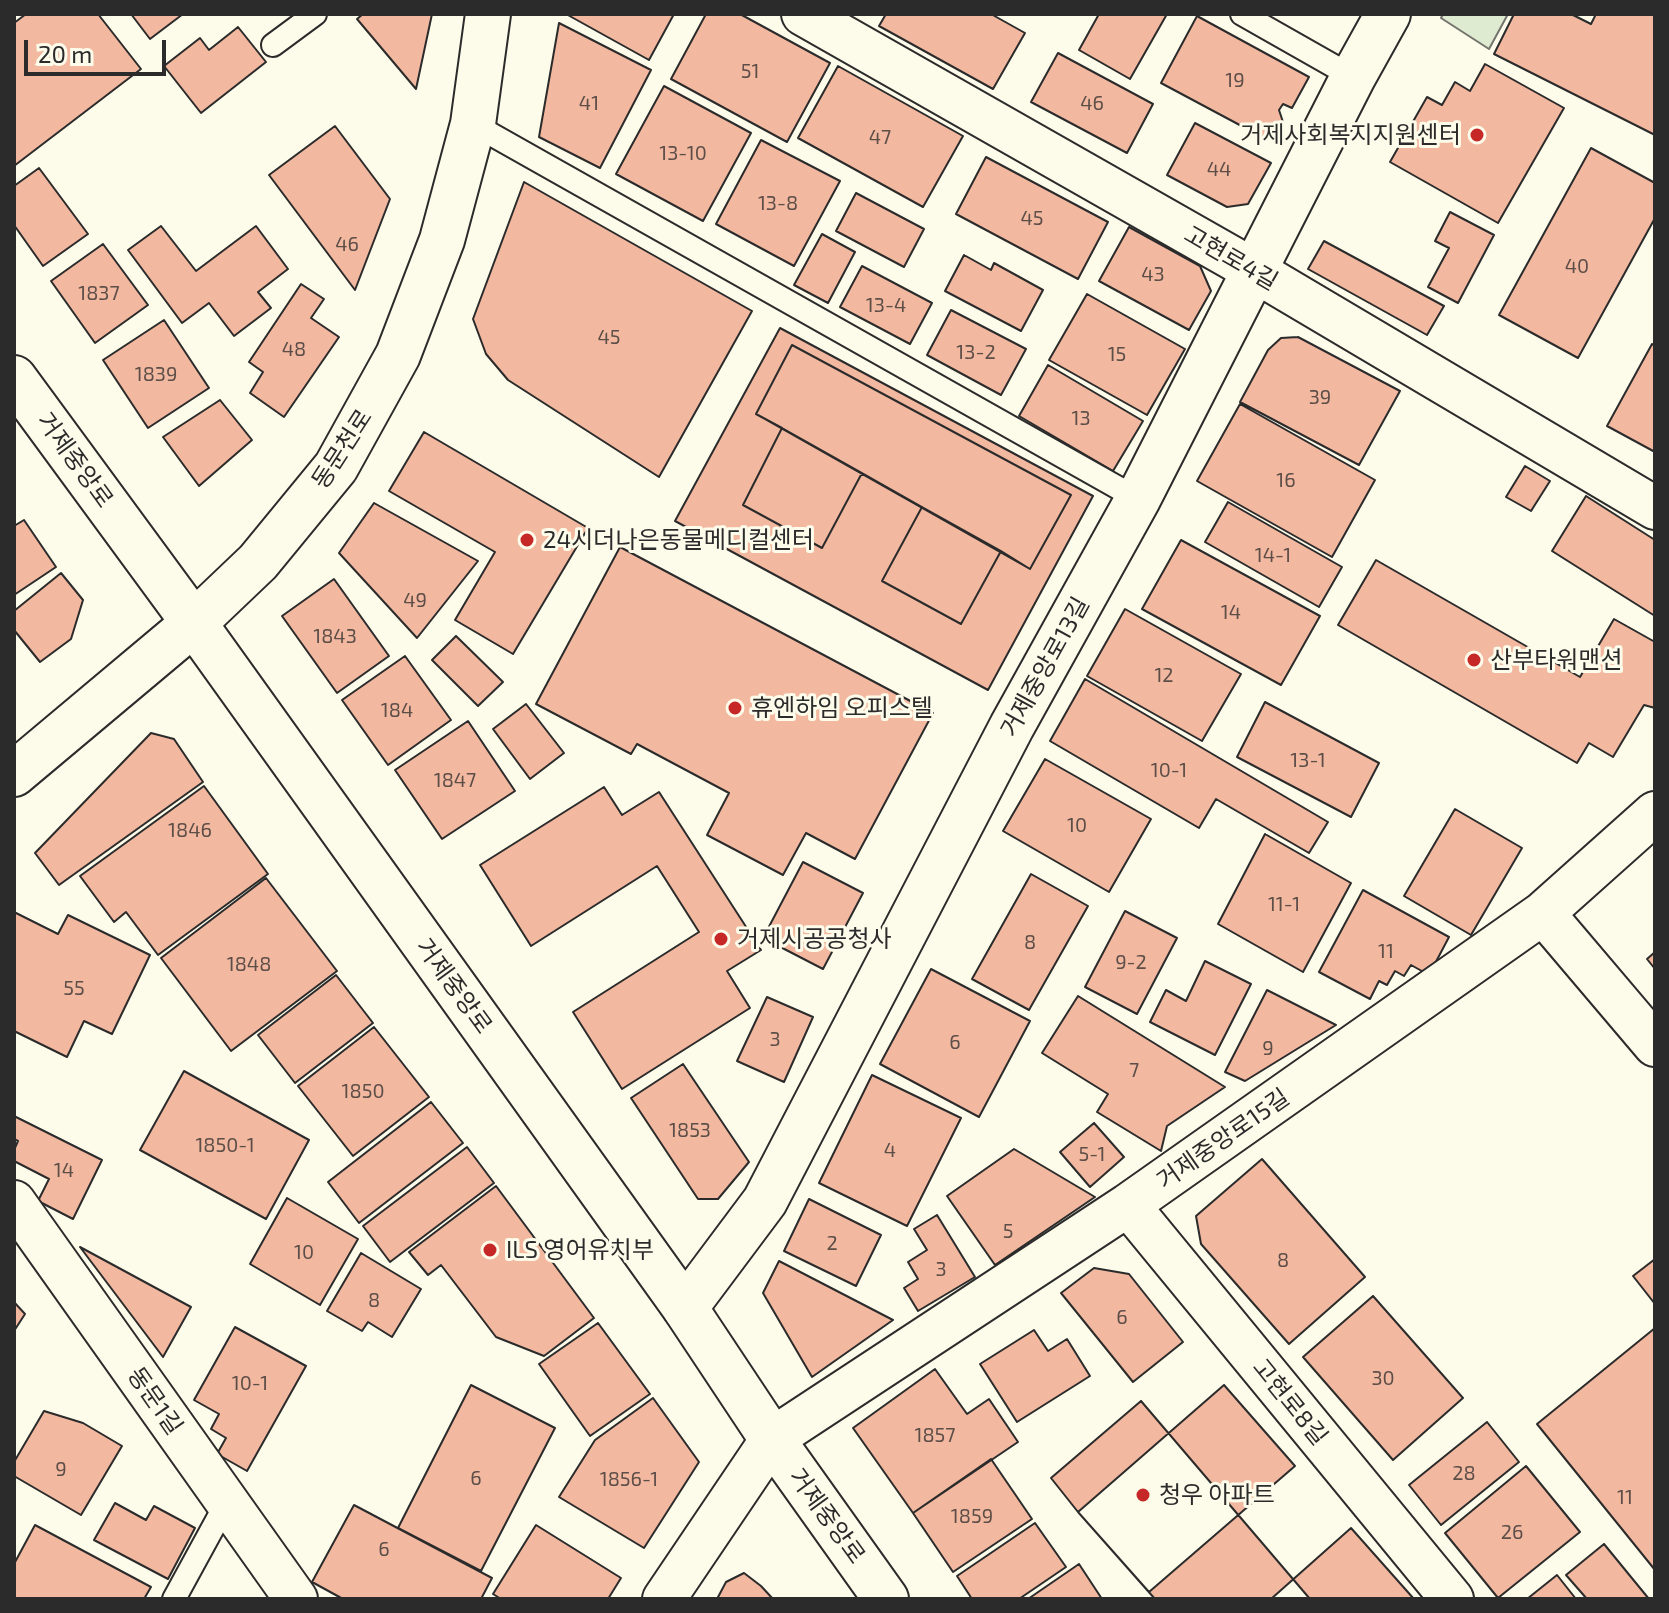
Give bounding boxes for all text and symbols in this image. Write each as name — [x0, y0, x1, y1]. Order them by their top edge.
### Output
scale bar — [28, 24, 170, 74]
text: 20 m — [38, 39, 92, 68]
house number: 51 — [741, 59, 759, 83]
house number: 19 — [1225, 68, 1245, 92]
house number: 41 — [579, 91, 599, 115]
house number: 46 — [1080, 91, 1104, 115]
place label: 거제사회복지지원센터 — [1240, 121, 1461, 149]
house number: 47 — [869, 125, 891, 149]
marker: 거제사회복지지원센터 — [1468, 126, 1486, 144]
house number: 13-10 — [659, 141, 707, 165]
house number: 44 — [1207, 157, 1231, 181]
house number: 13-8 — [758, 191, 798, 215]
house number: 45 — [1020, 206, 1044, 230]
street label: 고현로4길 — [1179, 220, 1283, 296]
house number: 46 — [335, 232, 359, 256]
house number: 40 — [1565, 254, 1589, 278]
house number: 43 — [1141, 262, 1165, 286]
house number: 1837 — [78, 281, 120, 305]
house number: 13-4 — [866, 293, 906, 317]
house number: 45 — [597, 325, 621, 349]
house number: 48 — [282, 337, 306, 361]
house number: 13-2 — [956, 340, 996, 364]
house number: 15 — [1108, 342, 1126, 366]
house number: 1839 — [135, 362, 177, 386]
house number: 39 — [1309, 385, 1331, 409]
street label: 동문천로 — [306, 404, 378, 494]
house number: 13 — [1071, 406, 1091, 430]
street label: 거제중앙로 — [31, 407, 119, 513]
house number: 16 — [1276, 468, 1296, 492]
place label: 24시더나은동물메디컬센터 — [543, 526, 814, 554]
marker: 24시더나은동물메디컬센터 — [518, 531, 536, 549]
house number: 14-1 — [1255, 543, 1291, 567]
house number: 49 — [403, 588, 427, 612]
street label: 거제중앙로13길 — [995, 592, 1095, 742]
house number: 14 — [1221, 600, 1241, 624]
house number: 1843 — [313, 624, 357, 648]
place label: 산부타워맨션 — [1490, 646, 1622, 674]
marker: 산부타워맨션 — [1465, 651, 1483, 669]
house number: 12 — [1154, 663, 1174, 687]
place label: 휴엔하임 오피스텔 — [751, 694, 933, 722]
house number: 184 — [381, 698, 413, 722]
marker: 휴엔하임 오피스텔 — [726, 699, 744, 717]
house number: 13-1 — [1290, 748, 1326, 772]
house number: 10-1 — [1151, 758, 1187, 782]
house number: 1847 — [434, 768, 476, 792]
house number: 10 — [1067, 813, 1087, 837]
house number: 1846 — [168, 818, 212, 842]
house number: 11-1 — [1268, 892, 1300, 916]
place label: 거제시공공청사 — [737, 925, 892, 953]
marker: 거제시공공청사 — [712, 930, 730, 948]
house number: 8 — [1024, 930, 1036, 954]
street label: 거제중앙로 — [410, 933, 498, 1039]
house number: 11 — [1378, 939, 1394, 963]
house number: 9-2 — [1115, 950, 1147, 974]
house number: 1848 — [227, 952, 271, 976]
house number: 55 — [63, 976, 85, 1000]
house number: 3 — [769, 1027, 781, 1051]
house number: 6 — [949, 1030, 961, 1054]
house number: 9 — [1262, 1036, 1274, 1060]
house number: 7 — [1129, 1058, 1139, 1082]
house number: 1850 — [342, 1079, 384, 1103]
street label: 거제중앙로15길 — [1151, 1083, 1295, 1195]
house number: 1853 — [669, 1118, 711, 1142]
house number: 1850-1 — [195, 1133, 255, 1157]
house number: 4 — [884, 1138, 896, 1162]
house number: 5-1 — [1078, 1142, 1106, 1166]
house number: 14 — [54, 1158, 74, 1182]
house number: 5 — [1003, 1219, 1013, 1243]
house number: 2 — [826, 1231, 838, 1255]
place label: ILS 영어유치부 — [506, 1236, 654, 1264]
house number: 10 — [294, 1240, 314, 1264]
marker: ILS 영어유치부 — [481, 1241, 499, 1259]
house number: 8 — [1277, 1248, 1289, 1272]
house number: 3 — [935, 1257, 947, 1281]
house number: 8 — [368, 1288, 380, 1312]
house number: 6 — [1116, 1305, 1128, 1329]
street label: 고현로8길 — [1246, 1353, 1334, 1451]
street label: 동문1길 — [121, 1362, 189, 1440]
house number: 30 — [1371, 1366, 1395, 1390]
house number: 10-1 — [232, 1371, 268, 1395]
house number: 1857 — [914, 1423, 956, 1447]
house number: 9 — [55, 1457, 67, 1481]
house number: 28 — [1452, 1461, 1476, 1485]
street label: 거제중앙로 — [783, 1463, 871, 1569]
house number: 6 — [470, 1466, 482, 1490]
house number: 1856-1 — [600, 1467, 658, 1491]
place label: 청우 아파트 — [1159, 1481, 1275, 1509]
house number: 11 — [1617, 1485, 1633, 1509]
marker: 청우 아파트 — [1134, 1486, 1152, 1504]
house number: 1859 — [951, 1504, 993, 1528]
house number: 26 — [1501, 1520, 1523, 1544]
house number: 6 — [378, 1537, 390, 1561]

